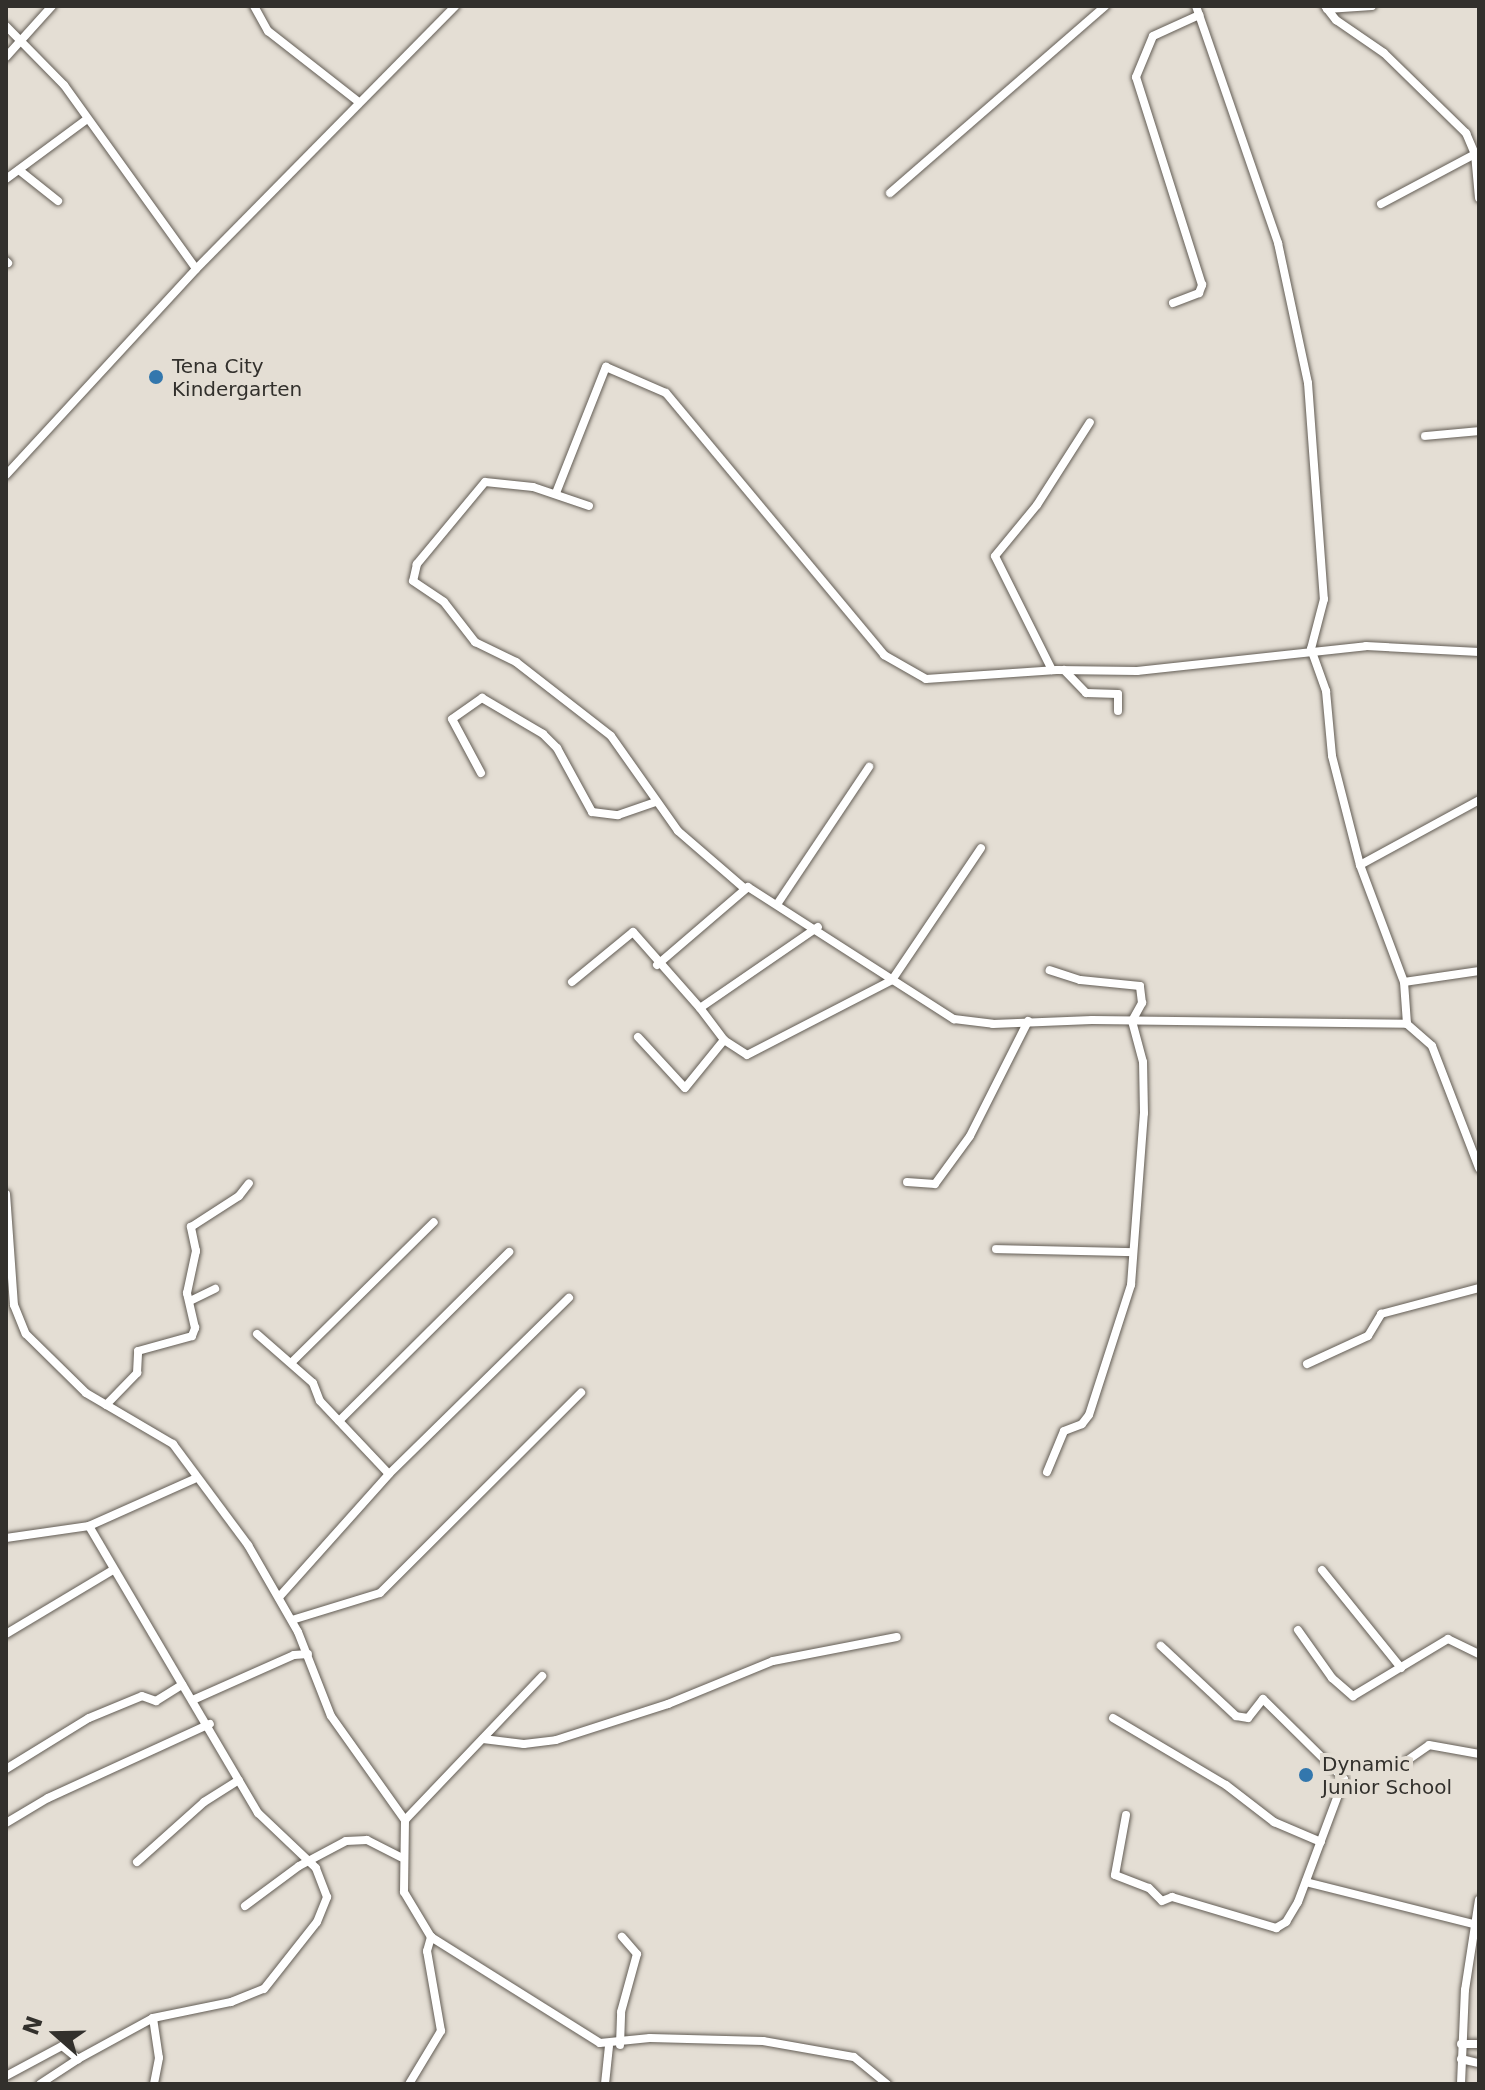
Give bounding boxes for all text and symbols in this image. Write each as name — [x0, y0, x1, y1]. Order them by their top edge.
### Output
place label: Tena City Kindergarten — [172, 354, 302, 401]
marker: Tena City Kindergarten — [147, 368, 165, 386]
place label: Dynamic Junior School — [1322, 1752, 1452, 1799]
marker: Dynamic Junior School — [1297, 1766, 1315, 1784]
north arrow — [16, 1994, 96, 2074]
text: N — [18, 2013, 48, 2039]

